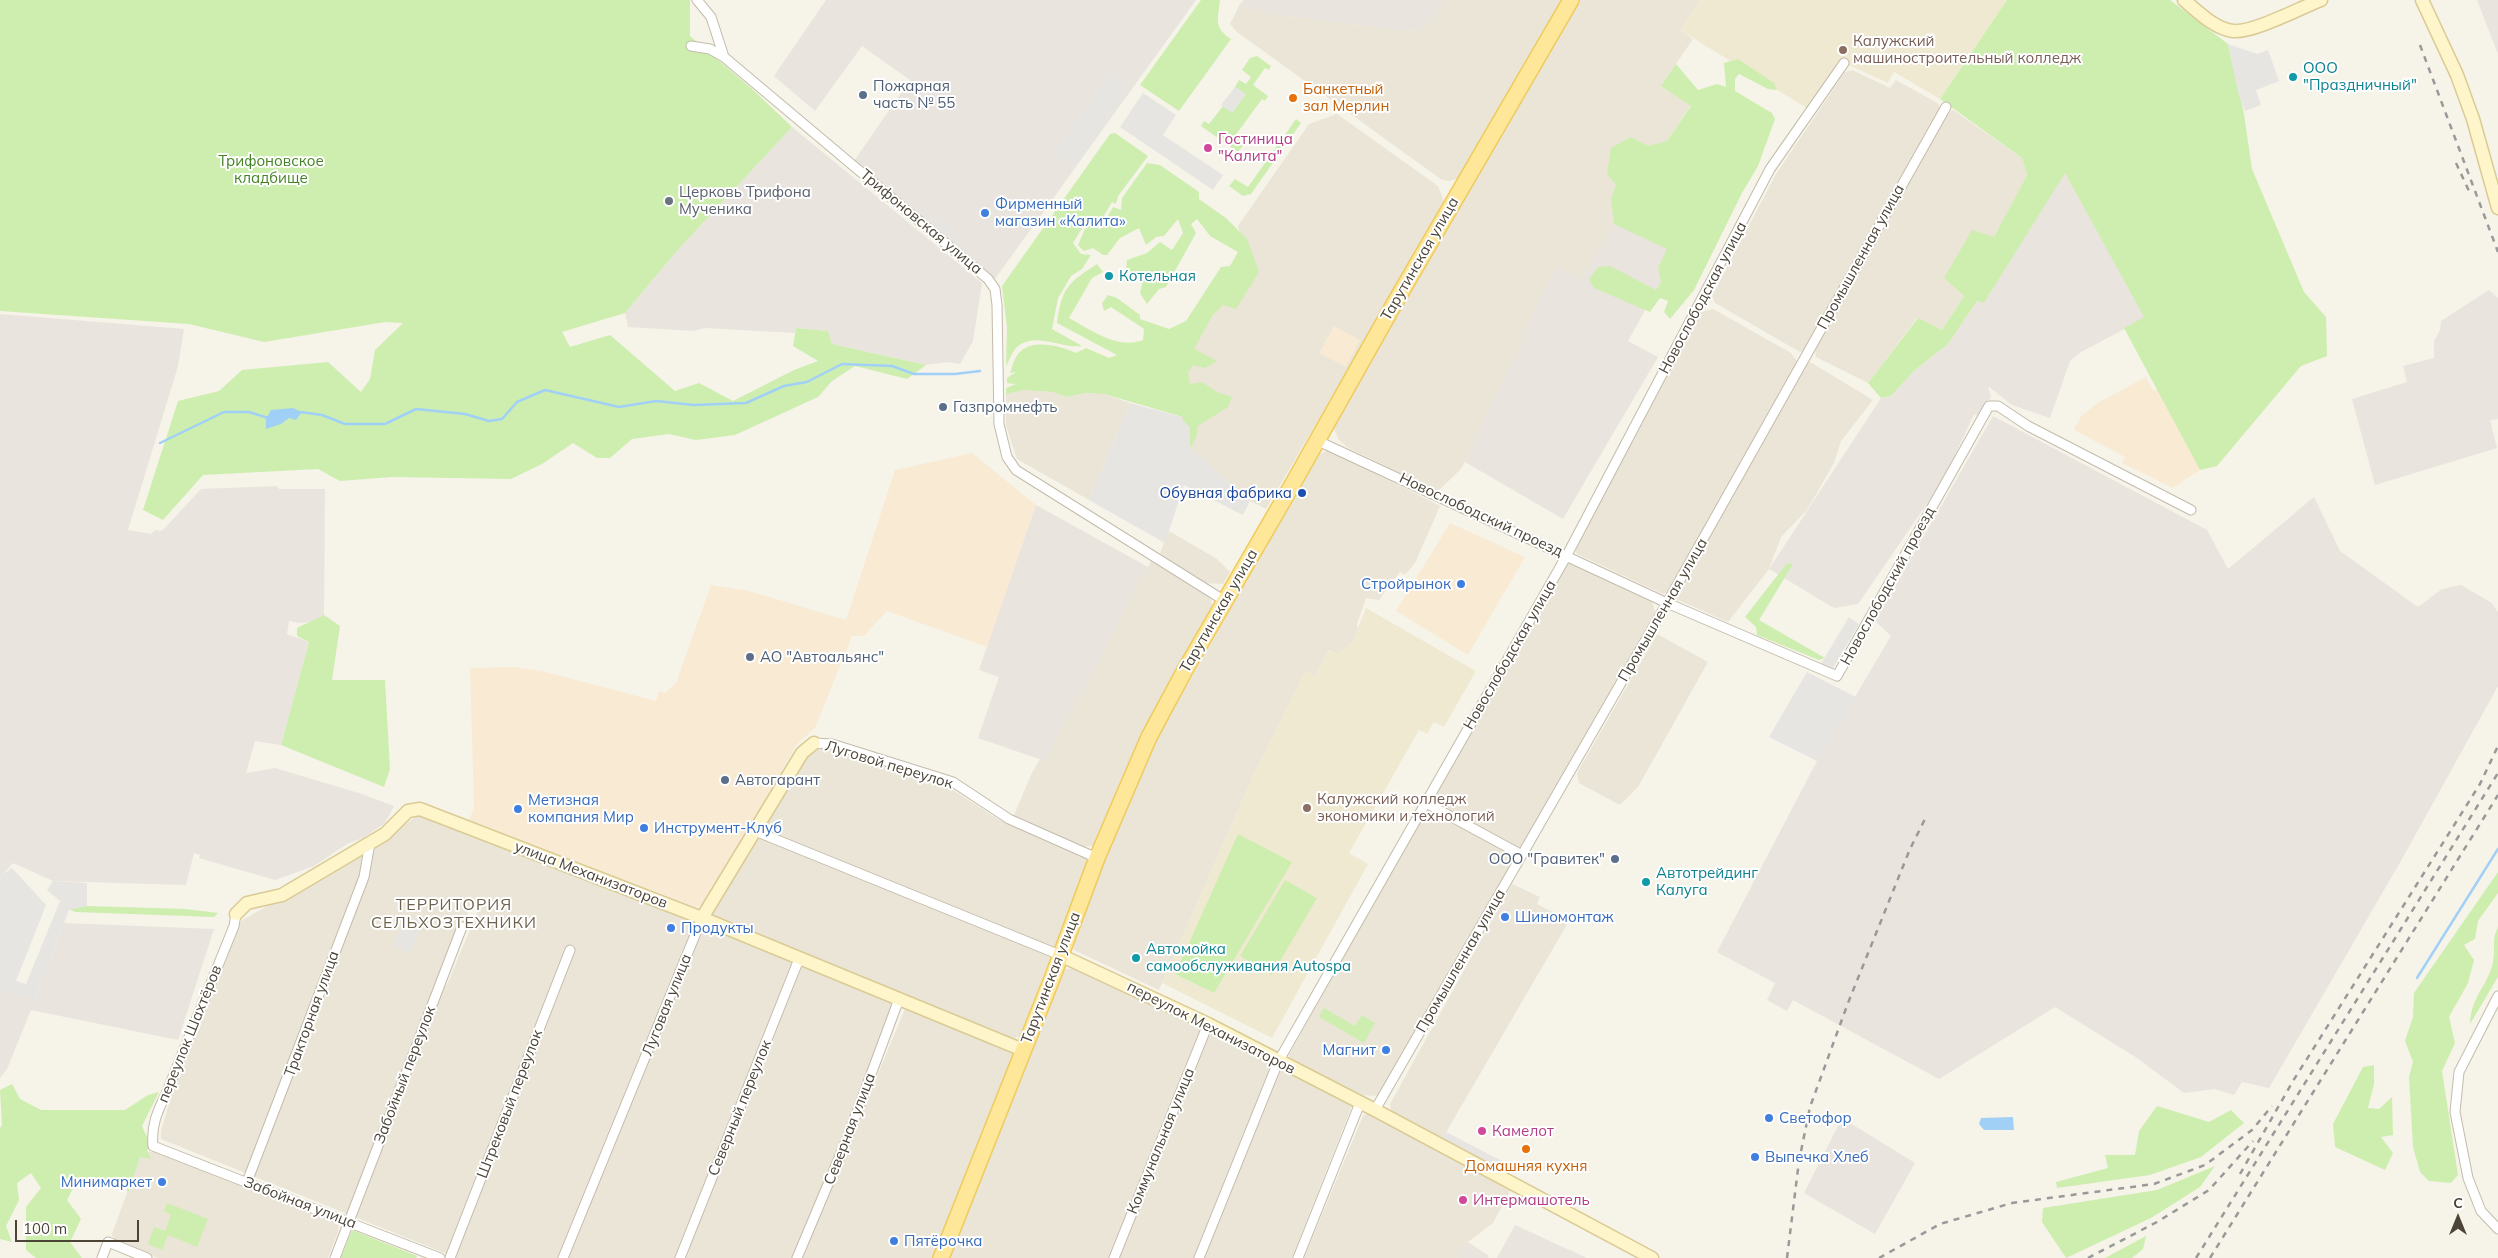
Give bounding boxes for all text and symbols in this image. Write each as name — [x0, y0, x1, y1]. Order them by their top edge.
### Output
place label: Калужский машиностроительный колледж — [1853, 32, 2081, 67]
marker: Калужский машиностроительный колледж — [1837, 44, 1849, 56]
place label: ООО "Праздничный" — [2303, 59, 2417, 94]
marker: ООО "Праздничный" — [2287, 71, 2299, 83]
place label: Пожарная часть № 55 — [873, 77, 955, 112]
place label: Банкетный зал Мерлин — [1303, 80, 1389, 115]
marker: Пожарная часть № 55 — [857, 89, 869, 101]
marker: Банкетный зал Мерлин — [1287, 92, 1299, 104]
place label: Гостиница "Калита" — [1218, 130, 1293, 165]
marker: Гостиница "Калита" — [1202, 142, 1214, 154]
park label: Трифоновское кладбище — [218, 152, 324, 187]
street label: Трифоновская улица — [856, 166, 986, 278]
street label: Промышленная улица — [1814, 181, 1908, 333]
place label: Церковь Трифона Мученика — [679, 183, 811, 218]
street label: Тарутинская улица — [1377, 194, 1463, 324]
marker: Церковь Трифона Мученика — [663, 195, 675, 207]
place label: Фирменный магазин «Калита» — [995, 195, 1126, 230]
marker: Фирменный магазин «Калита» — [979, 207, 991, 219]
street label: Новослободская улица — [1655, 219, 1751, 377]
place label: Котельная — [1119, 267, 1196, 285]
marker: Котельная — [1103, 270, 1115, 282]
place label: Газпромнефть — [953, 398, 1058, 416]
marker: Газпромнефть — [937, 401, 949, 413]
street label: Новослободский проезд — [1396, 469, 1566, 561]
place label: Обувная фабрика — [1160, 484, 1292, 502]
marker: Обувная фабрика — [1296, 487, 1308, 499]
street label: Новослободский проезд — [1837, 504, 1939, 668]
street label: Промышленная улица — [1614, 535, 1712, 685]
street label: Тарутинская улица — [1176, 546, 1262, 676]
place label: Стройрынок — [1361, 575, 1451, 593]
street label: Новослободская улица — [1460, 577, 1560, 733]
marker: Стройрынок — [1455, 578, 1467, 590]
place label: АО "Автоальянс" — [760, 648, 884, 666]
marker: АО "Автоальянс" — [744, 651, 756, 663]
street label: Луговой переулок — [823, 737, 955, 793]
place label: Автогарант — [735, 771, 820, 789]
marker: Автогарант — [719, 774, 731, 786]
place label: Калужский колледж экономики и технологий — [1317, 790, 1495, 825]
place label: Метизная компания Мир — [528, 791, 634, 826]
marker: Калужский колледж экономики и технологий — [1301, 802, 1313, 814]
marker: Метизная компания Мир — [512, 803, 524, 815]
place label: Инструмент-Клуб — [654, 819, 782, 837]
marker: Инструмент-Клуб — [638, 822, 650, 834]
street label: улица Механизаторов — [512, 838, 670, 912]
place label: ООО "Гравитек" — [1489, 850, 1605, 868]
marker: ООО "Гравитек" — [1609, 853, 1621, 865]
place label: Автотрейдинг Калуга — [1656, 864, 1758, 899]
marker: Автотрейдинг Калуга — [1640, 876, 1652, 888]
street label: Промышленная улица — [1412, 886, 1510, 1036]
district label: ТЕРРИТОРИЯ СЕЛЬХОЗТЕХНИКИ — [369, 895, 539, 933]
place label: Шиномонтаж — [1515, 908, 1614, 926]
street label: Тарутинская улица — [1018, 910, 1084, 1046]
marker: Шиномонтаж — [1499, 911, 1511, 923]
place label: Продукты — [681, 919, 754, 937]
marker: Продукты — [665, 922, 677, 934]
place label: Автомойка самообслуживания Autospa — [1146, 940, 1351, 975]
street label: Тракторная улица — [281, 948, 343, 1080]
street label: Луговая улица — [638, 951, 696, 1059]
marker: Автомойка самообслуживания Autospa — [1130, 952, 1142, 964]
street label: переулок Шахтёров — [154, 963, 226, 1105]
street label: переулок Механизаторов — [1124, 978, 1298, 1078]
street label: Забойный переулок — [370, 1004, 440, 1146]
street label: Штрековый переулок — [473, 1027, 547, 1181]
street label: Северный переулок — [704, 1037, 776, 1179]
place label: Магнит — [1323, 1041, 1376, 1059]
marker: Магнит — [1380, 1044, 1392, 1056]
street label: Коммунальная улица — [1123, 1065, 1199, 1217]
street label: Северная улица — [820, 1071, 880, 1187]
place label: Светофор — [1779, 1109, 1852, 1127]
marker: Светофор — [1763, 1112, 1775, 1124]
place label: Камелот — [1492, 1122, 1554, 1140]
marker: Камелот — [1476, 1125, 1488, 1137]
marker: Домашняя кухня — [1520, 1143, 1532, 1155]
place label: Выпечка Хлеб — [1765, 1148, 1869, 1166]
marker: Выпечка Хлеб — [1749, 1151, 1761, 1163]
place label: Домашняя кухня — [1464, 1157, 1588, 1175]
place label: Минимаркет — [61, 1173, 152, 1191]
street label: Забойная улица — [241, 1173, 359, 1233]
marker: Минимаркет — [156, 1176, 168, 1188]
place label: Интермашотель — [1473, 1191, 1590, 1209]
north arrow — [2433, 1193, 2483, 1243]
marker: Интермашотель — [1457, 1194, 1469, 1206]
text: С — [2453, 1194, 2463, 1212]
scale bar — [18, 1210, 141, 1242]
text: 100 m — [23, 1219, 67, 1238]
place label: Пятёрочка — [904, 1232, 982, 1250]
marker: Пятёрочка — [888, 1235, 900, 1247]

